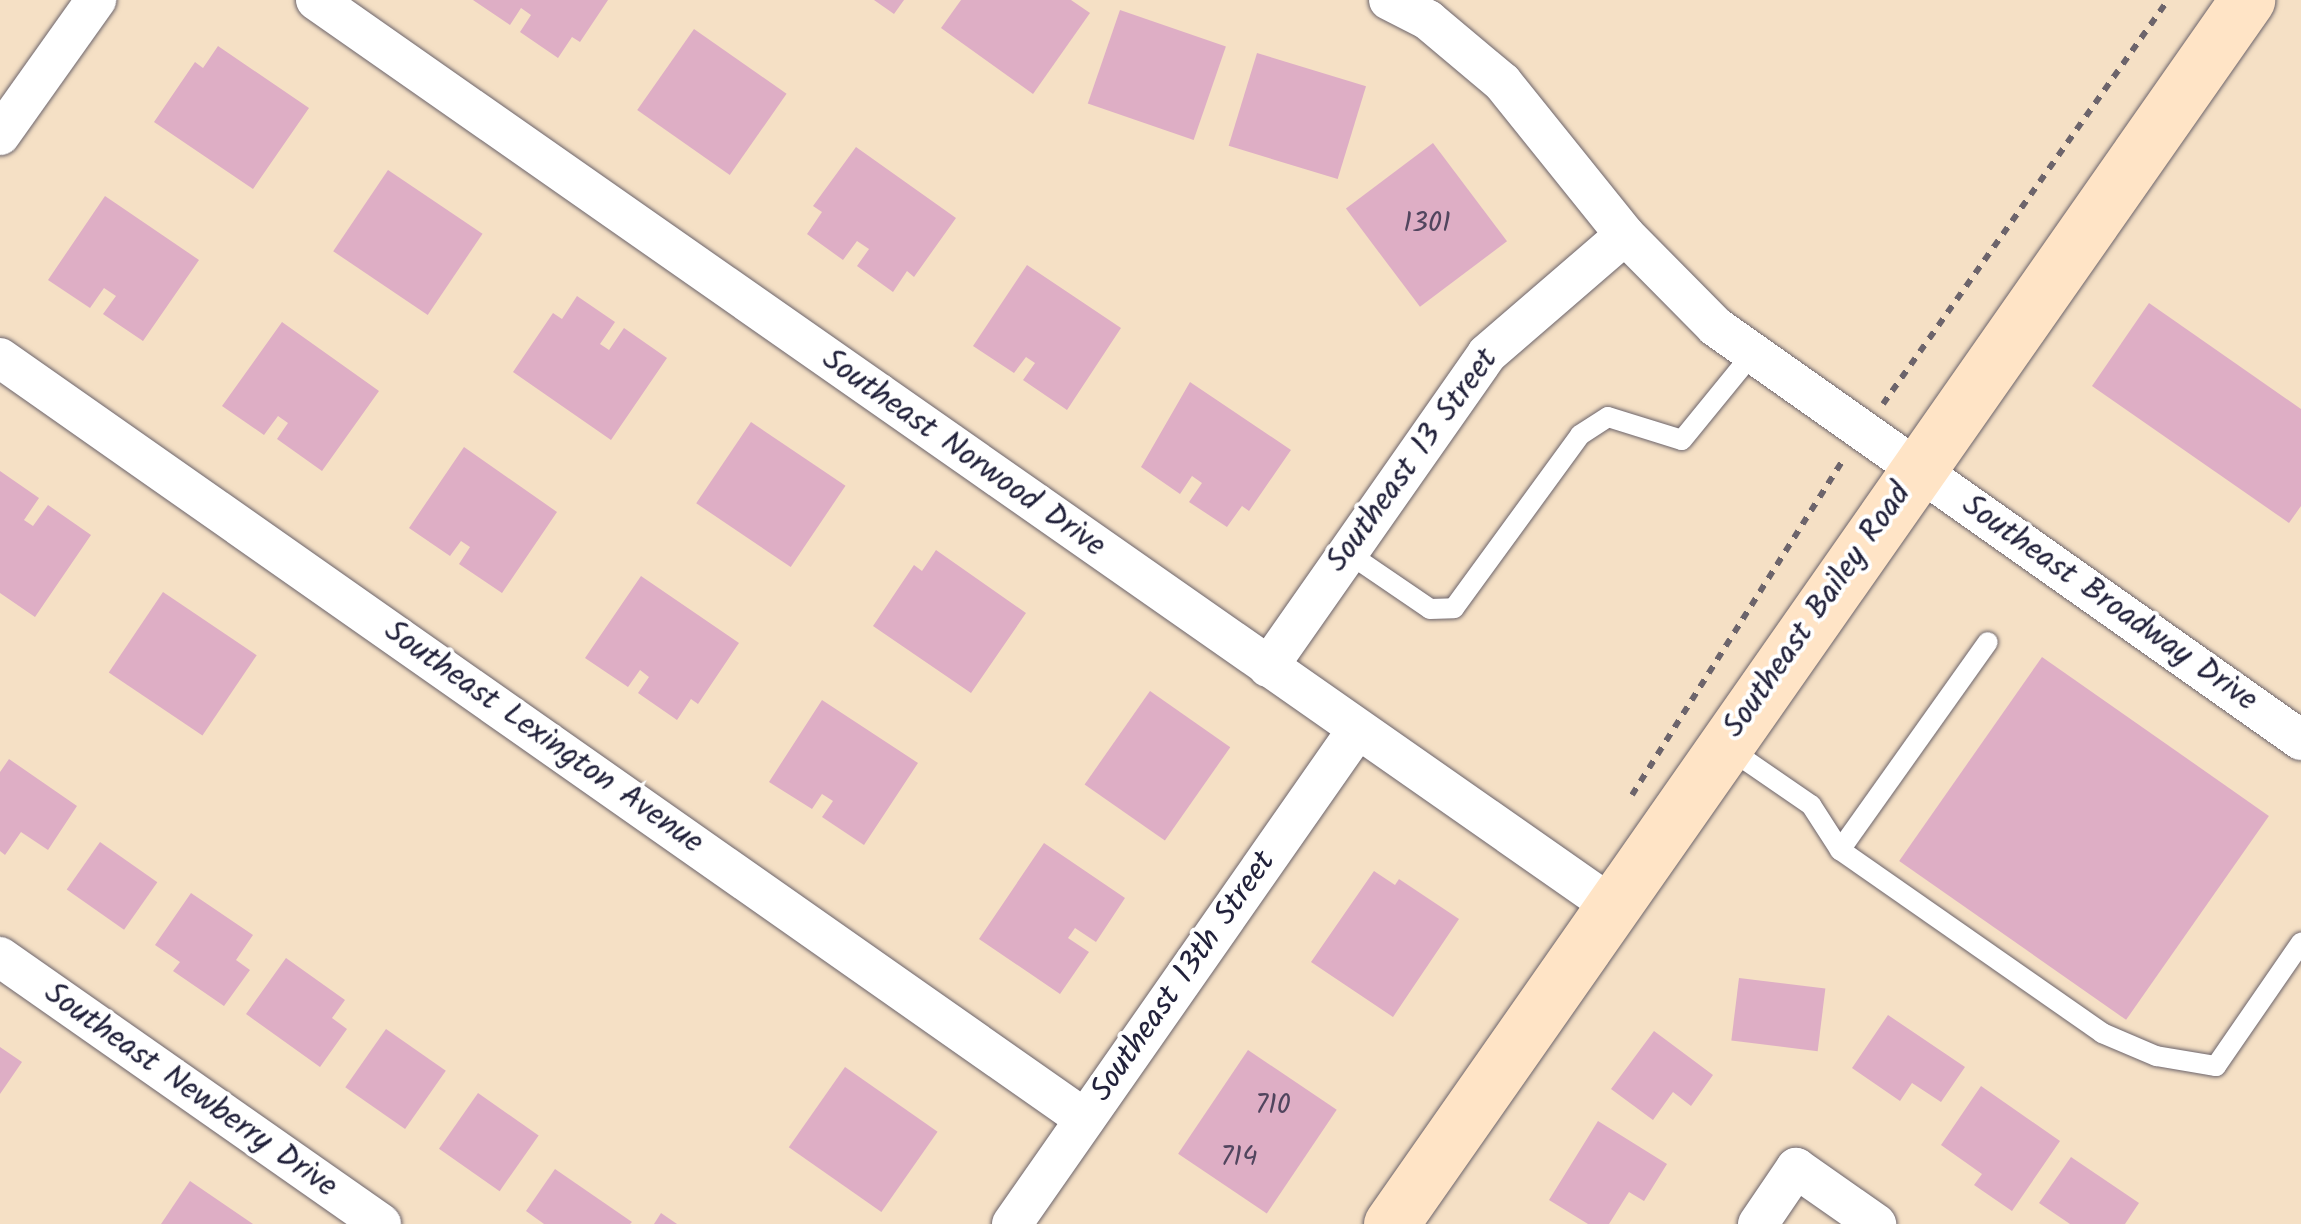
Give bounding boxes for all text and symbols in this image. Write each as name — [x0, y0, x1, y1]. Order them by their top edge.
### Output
house number: 1301 — [1403, 207, 1451, 241]
street label: Southeast Norwood Drive — [814, 341, 1112, 567]
street label: Southeast 13 Street — [1319, 342, 1507, 580]
street label: Southeast Bailey Road — [1716, 476, 1920, 746]
street label: Southeast Broadway Drive — [1954, 487, 2264, 721]
street label: Southeast Lexington Avenue — [376, 613, 710, 863]
street label: Southeast 13th Street — [1083, 845, 1285, 1109]
street label: Southeast Newberry Drive — [36, 975, 344, 1207]
house number: 710 — [1255, 1089, 1291, 1123]
house number: 714 — [1220, 1141, 1258, 1175]

